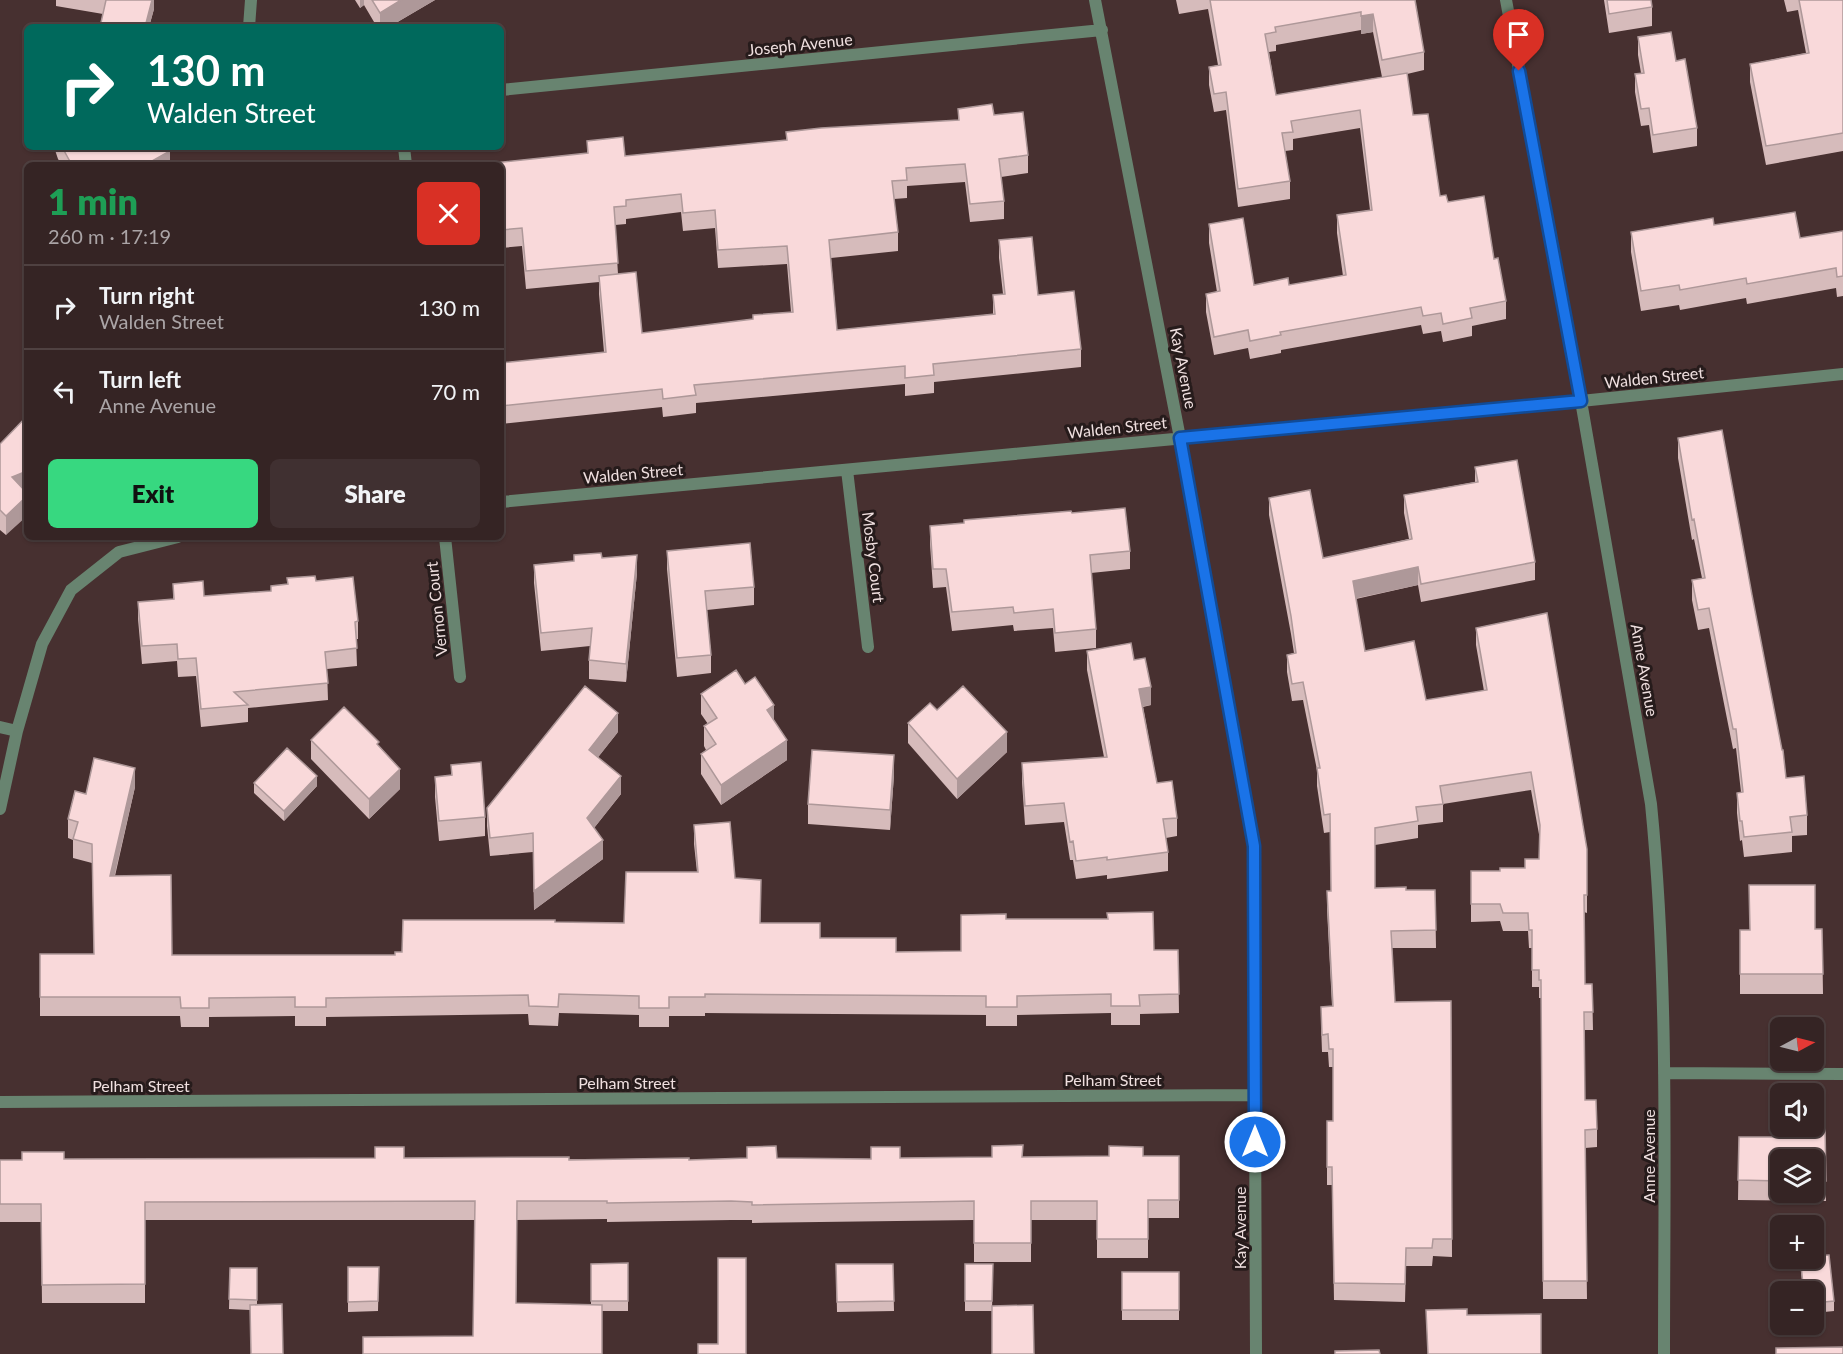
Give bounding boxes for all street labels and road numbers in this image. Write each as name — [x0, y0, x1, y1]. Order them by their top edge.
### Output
street label: Joseph Avenue — [747, 29, 853, 59]
street label: Kay Avenue — [1167, 326, 1201, 410]
street label: Walden Street — [1603, 362, 1705, 392]
street label: Walden Street — [1066, 412, 1168, 442]
street label: Walden Street — [582, 459, 684, 487]
street label: Mosby Court — [859, 510, 889, 604]
street label: Vernon Court — [422, 561, 450, 657]
street label: Anne Avenue — [1628, 622, 1662, 718]
street label: Pelham Street — [1064, 1070, 1162, 1089]
street label: Pelham Street — [578, 1073, 676, 1092]
street label: Pelham Street — [92, 1076, 190, 1095]
street label: Anne Avenue — [1639, 1109, 1658, 1203]
street label: Kay Avenue — [1230, 1187, 1249, 1269]

